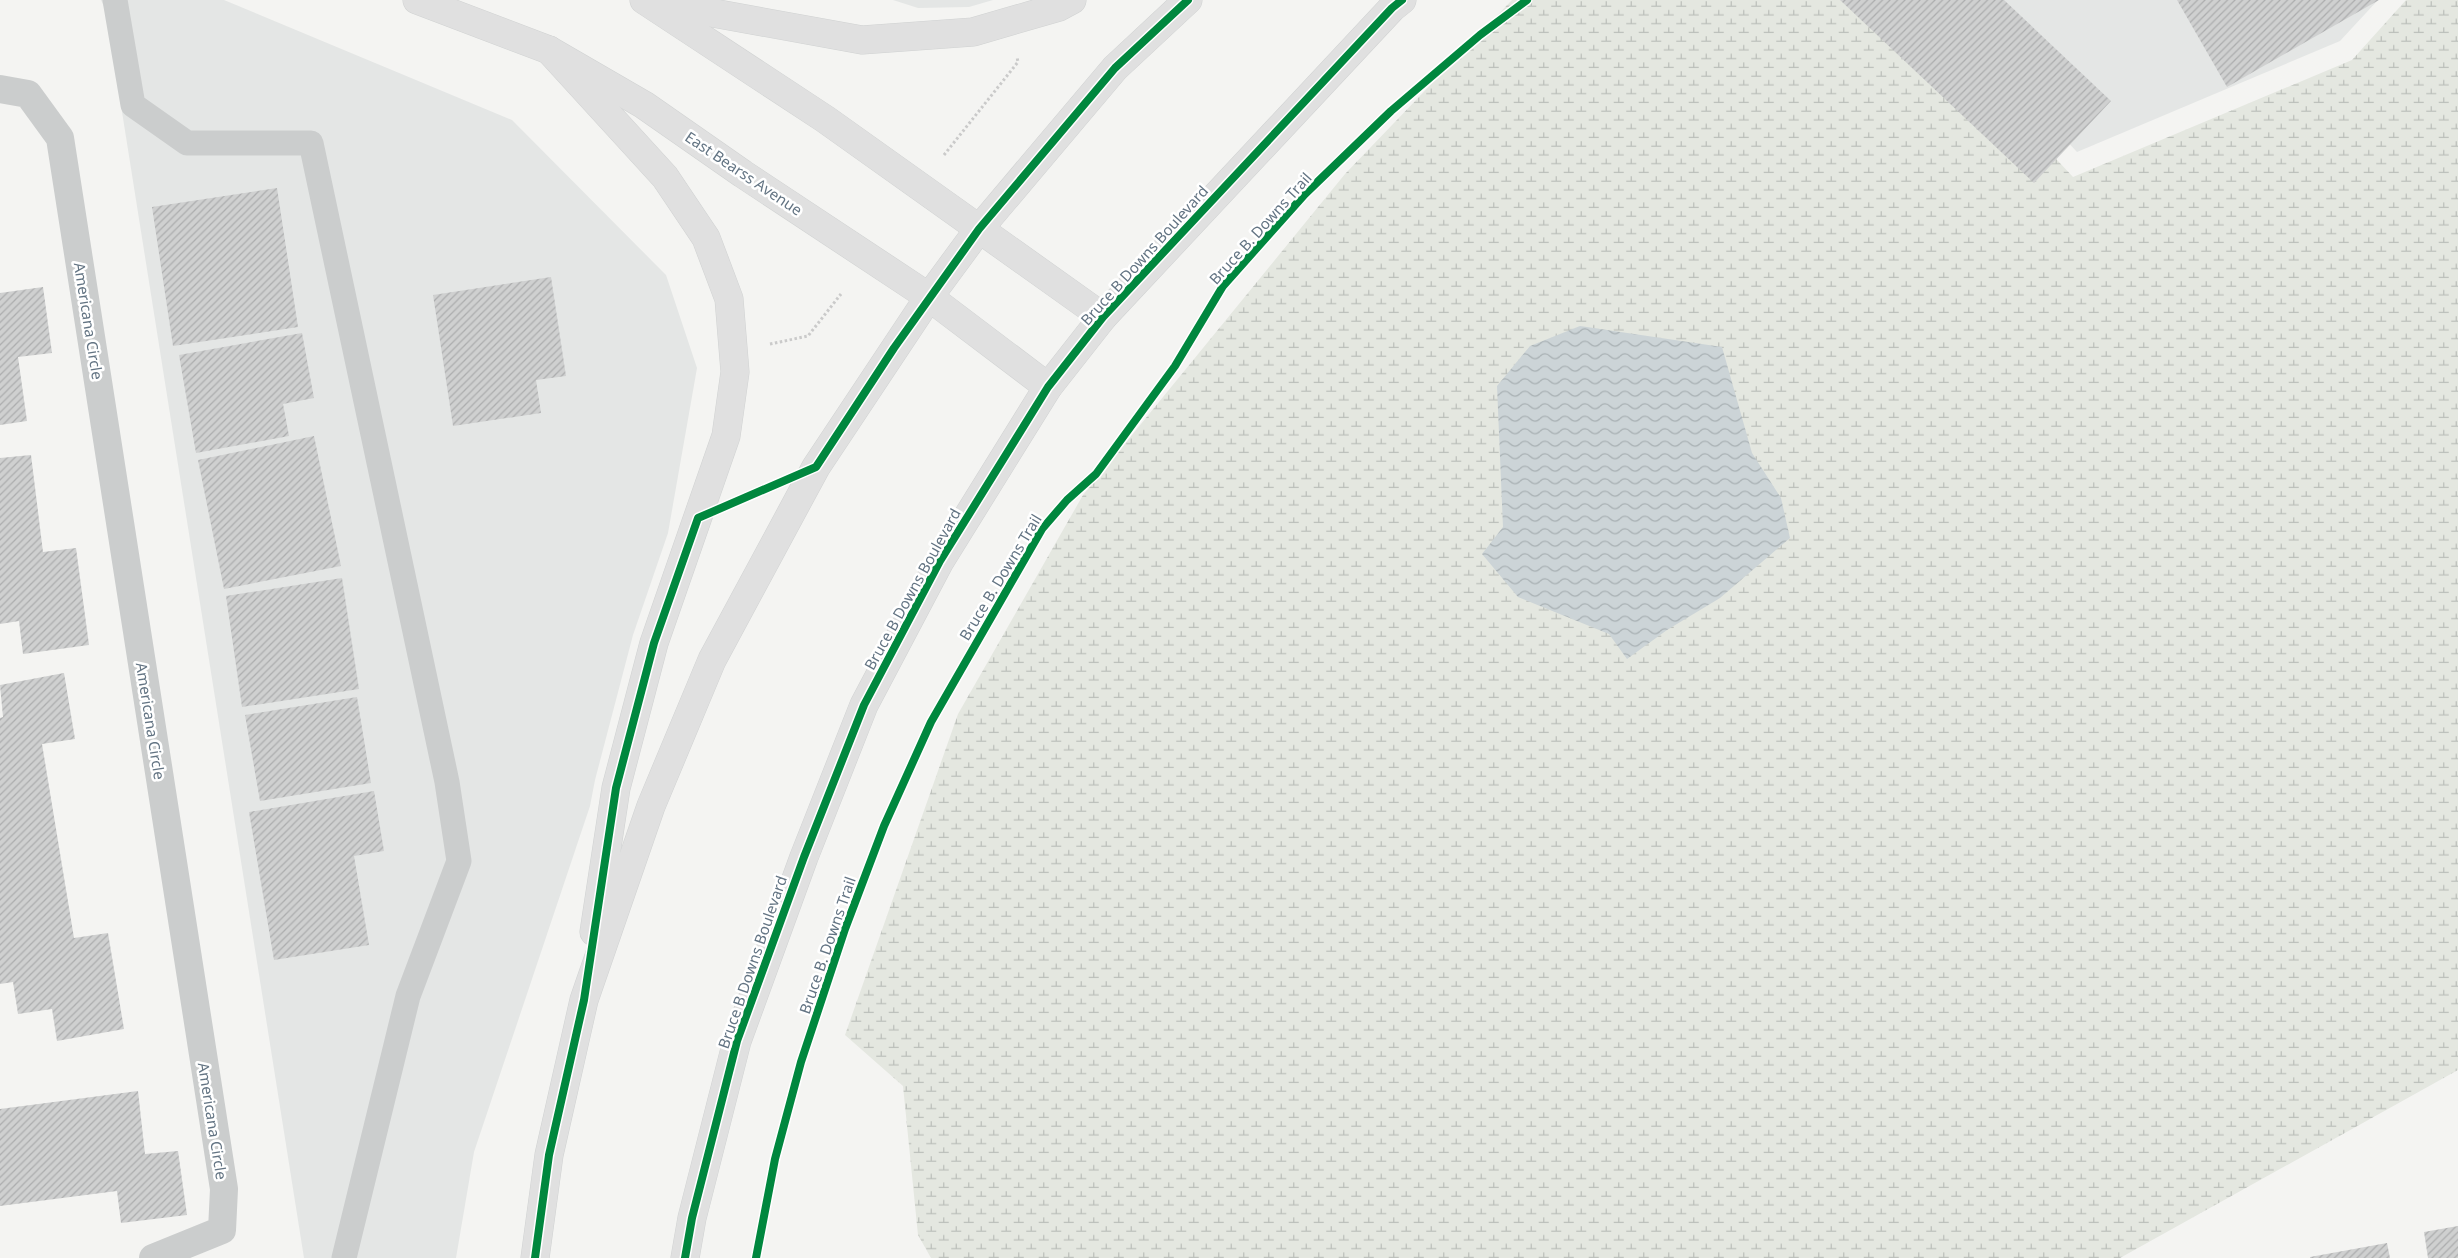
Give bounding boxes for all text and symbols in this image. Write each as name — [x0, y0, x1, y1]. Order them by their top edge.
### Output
street label: East Bearss Avenue — [682, 126, 806, 220]
street label: Bruce B. Downs Trail — [1204, 168, 1316, 288]
street label: Bruce B Downs Boulevard — [1076, 181, 1212, 329]
street label: Americana Circle — [70, 261, 108, 381]
street label: Bruce B Downs Boulevard — [859, 505, 965, 673]
street label: Bruce B. Downs Trail — [954, 510, 1046, 644]
street label: Americana Circle — [132, 661, 170, 781]
street label: Bruce B Downs Boulevard — [713, 873, 791, 1051]
street label: Bruce B. Downs Trail — [794, 874, 860, 1016]
street label: Americana Circle — [194, 1061, 232, 1181]

